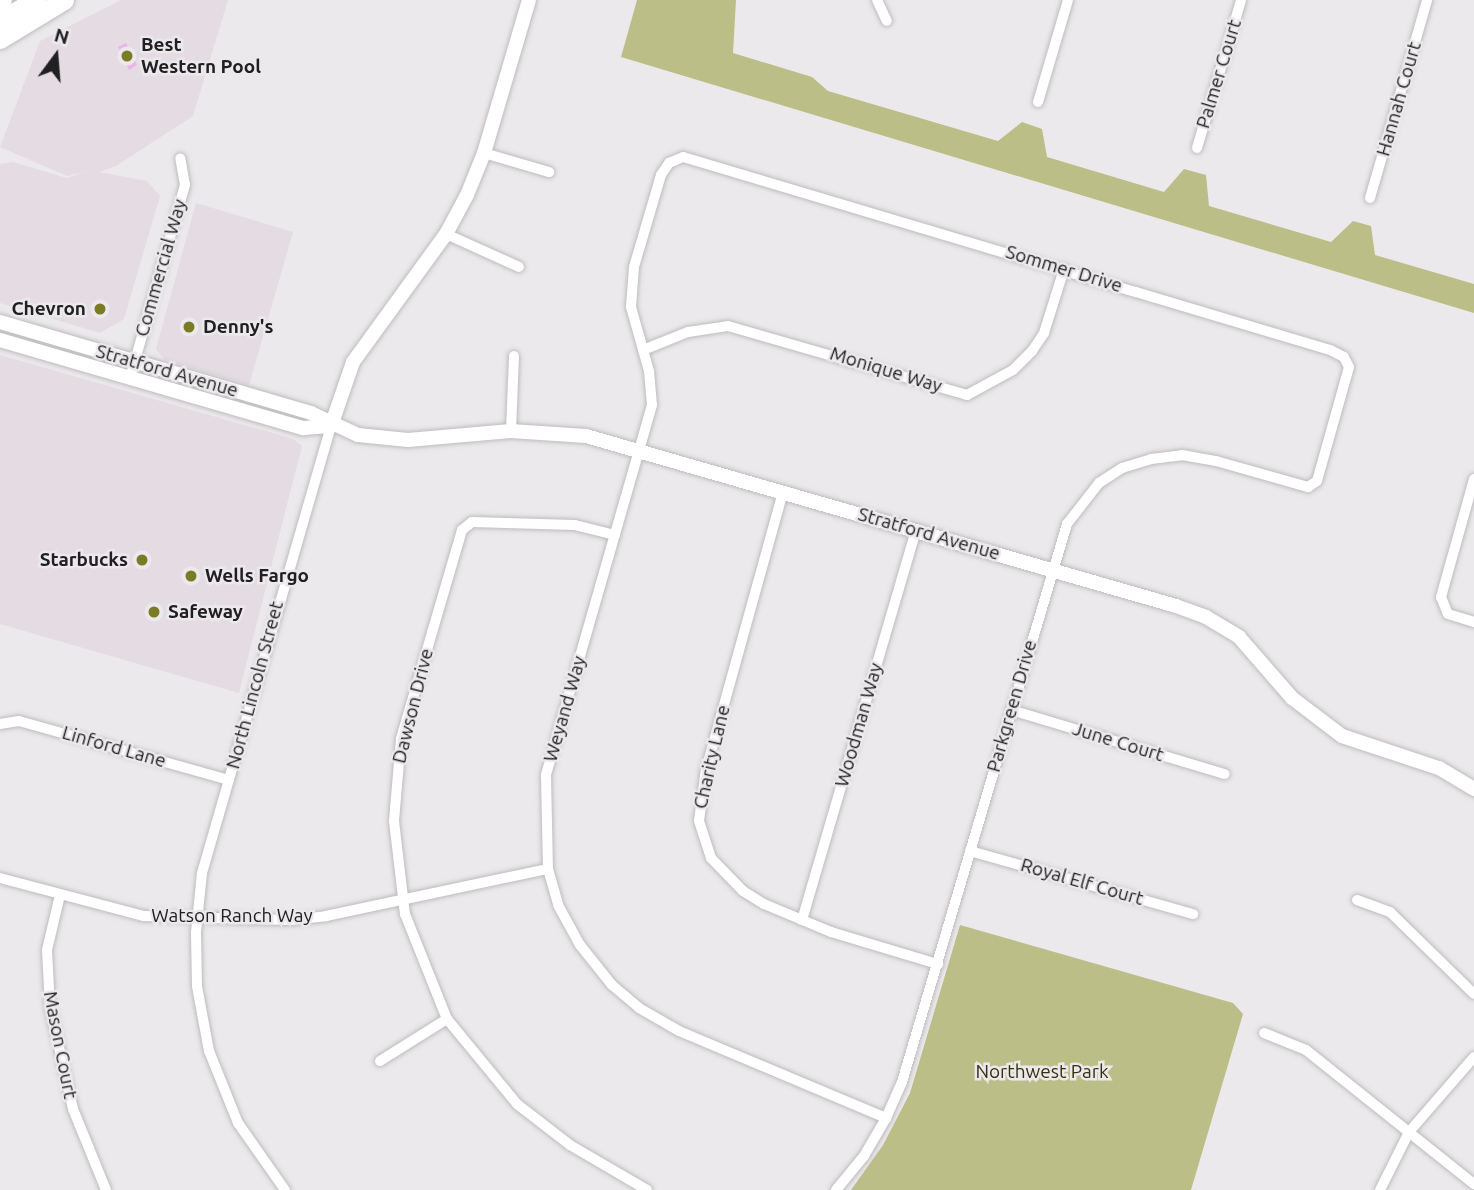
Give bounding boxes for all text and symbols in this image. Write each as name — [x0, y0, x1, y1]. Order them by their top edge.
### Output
street label: Palmer Court — [1192, 17, 1246, 131]
north arrow — [21, 21, 91, 91]
text: N — [52, 23, 72, 48]
place label: Best Western Pool — [141, 34, 261, 78]
street label: Hannah Court — [1372, 39, 1426, 159]
marker: Best Western Pool — [119, 48, 135, 64]
street label: Commercial Way — [130, 197, 192, 339]
street label: Sommer Drive — [1003, 240, 1125, 298]
place label: Chevron — [11, 298, 86, 320]
marker: Chevron — [92, 301, 108, 317]
place label: Denny's — [203, 316, 273, 338]
marker: Denny's — [181, 319, 197, 335]
street label: Stratford Avenue — [93, 340, 241, 402]
street label: Monique Way — [827, 342, 945, 398]
street label: Stratford Avenue — [855, 503, 1003, 565]
place label: Starbucks — [40, 549, 128, 571]
marker: Starbucks — [134, 552, 150, 568]
place label: Wells Fargo — [205, 565, 309, 587]
marker: Wells Fargo — [183, 568, 199, 584]
street label: North Lincoln Street — [222, 599, 288, 771]
place label: Safeway — [168, 601, 243, 623]
marker: Safeway — [146, 604, 162, 620]
street label: Parkgreen Drive — [982, 637, 1042, 775]
street label: Dawson Drive — [388, 646, 438, 766]
street label: Weyand Way — [539, 653, 591, 765]
street label: Woodman Way — [830, 660, 888, 790]
street label: Charity Lane — [689, 703, 735, 811]
street label: June Court — [1070, 717, 1166, 767]
street label: Linford Lane — [59, 721, 169, 773]
street label: Royal Elf Court — [1018, 854, 1146, 910]
street label: Watson Ranch Way — [151, 905, 313, 927]
street label: Mason Court — [38, 989, 82, 1101]
park label: Northwest Park — [975, 1061, 1109, 1083]

